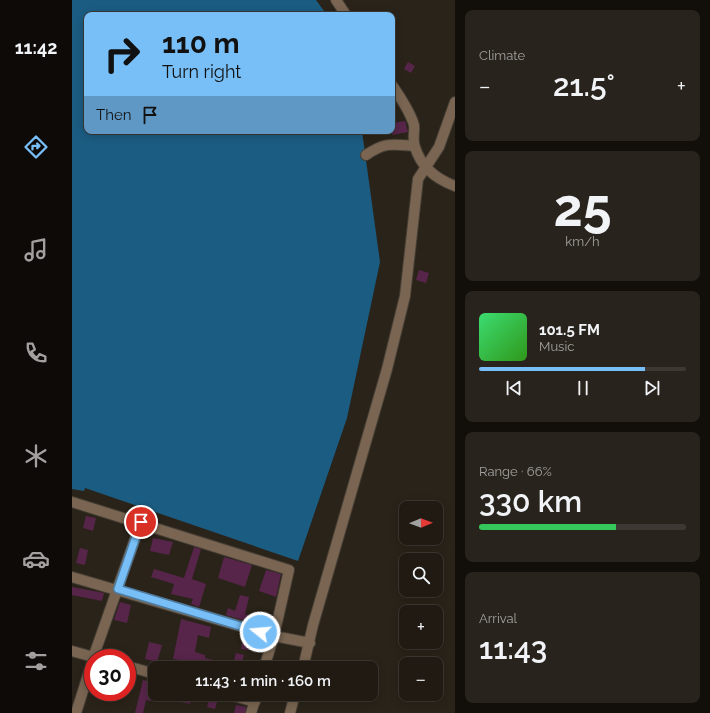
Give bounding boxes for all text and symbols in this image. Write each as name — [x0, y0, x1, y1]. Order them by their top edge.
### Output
text: 110 m — [162, 27, 240, 60]
icon: right — [96, 28, 148, 80]
text: 11:42 — [15, 37, 57, 58]
text: Climate — [479, 48, 525, 63]
text: Turn right — [162, 61, 241, 82]
text: 21.5° — [553, 68, 615, 103]
text: − — [479, 73, 491, 99]
text: + — [677, 73, 686, 99]
icon: arrive — [139, 104, 161, 126]
text: Then — [96, 106, 131, 124]
icon: directions — [22, 133, 50, 161]
text: 25 — [553, 177, 612, 238]
text: km/h — [565, 234, 600, 249]
icon: music — [22, 236, 50, 264]
text: 101.5 FM — [539, 321, 600, 339]
icon: phone — [22, 339, 50, 367]
text: Music — [539, 339, 574, 354]
icon: previous — [503, 377, 525, 399]
icon: pause — [572, 377, 594, 399]
icon: next — [641, 377, 663, 399]
icon: climate — [22, 442, 50, 470]
text: Range · 66% — [479, 464, 552, 479]
text: 330 km — [479, 484, 582, 519]
north arrow — [399, 501, 443, 545]
map controls — [399, 501, 443, 701]
pin — [124, 505, 158, 539]
icon: arrive — [130, 511, 152, 533]
icon: car — [22, 545, 50, 573]
button: search — [399, 553, 443, 597]
button: + — [399, 605, 443, 649]
position arrow — [239, 611, 281, 653]
text: Arrival — [479, 611, 517, 626]
text: 11:43 — [479, 631, 547, 666]
icon: filters — [22, 647, 50, 675]
speed limit sign: 30 — [84, 649, 136, 701]
button: − — [399, 657, 443, 701]
text: 11:43 · 1 min · 160 m — [195, 672, 331, 690]

